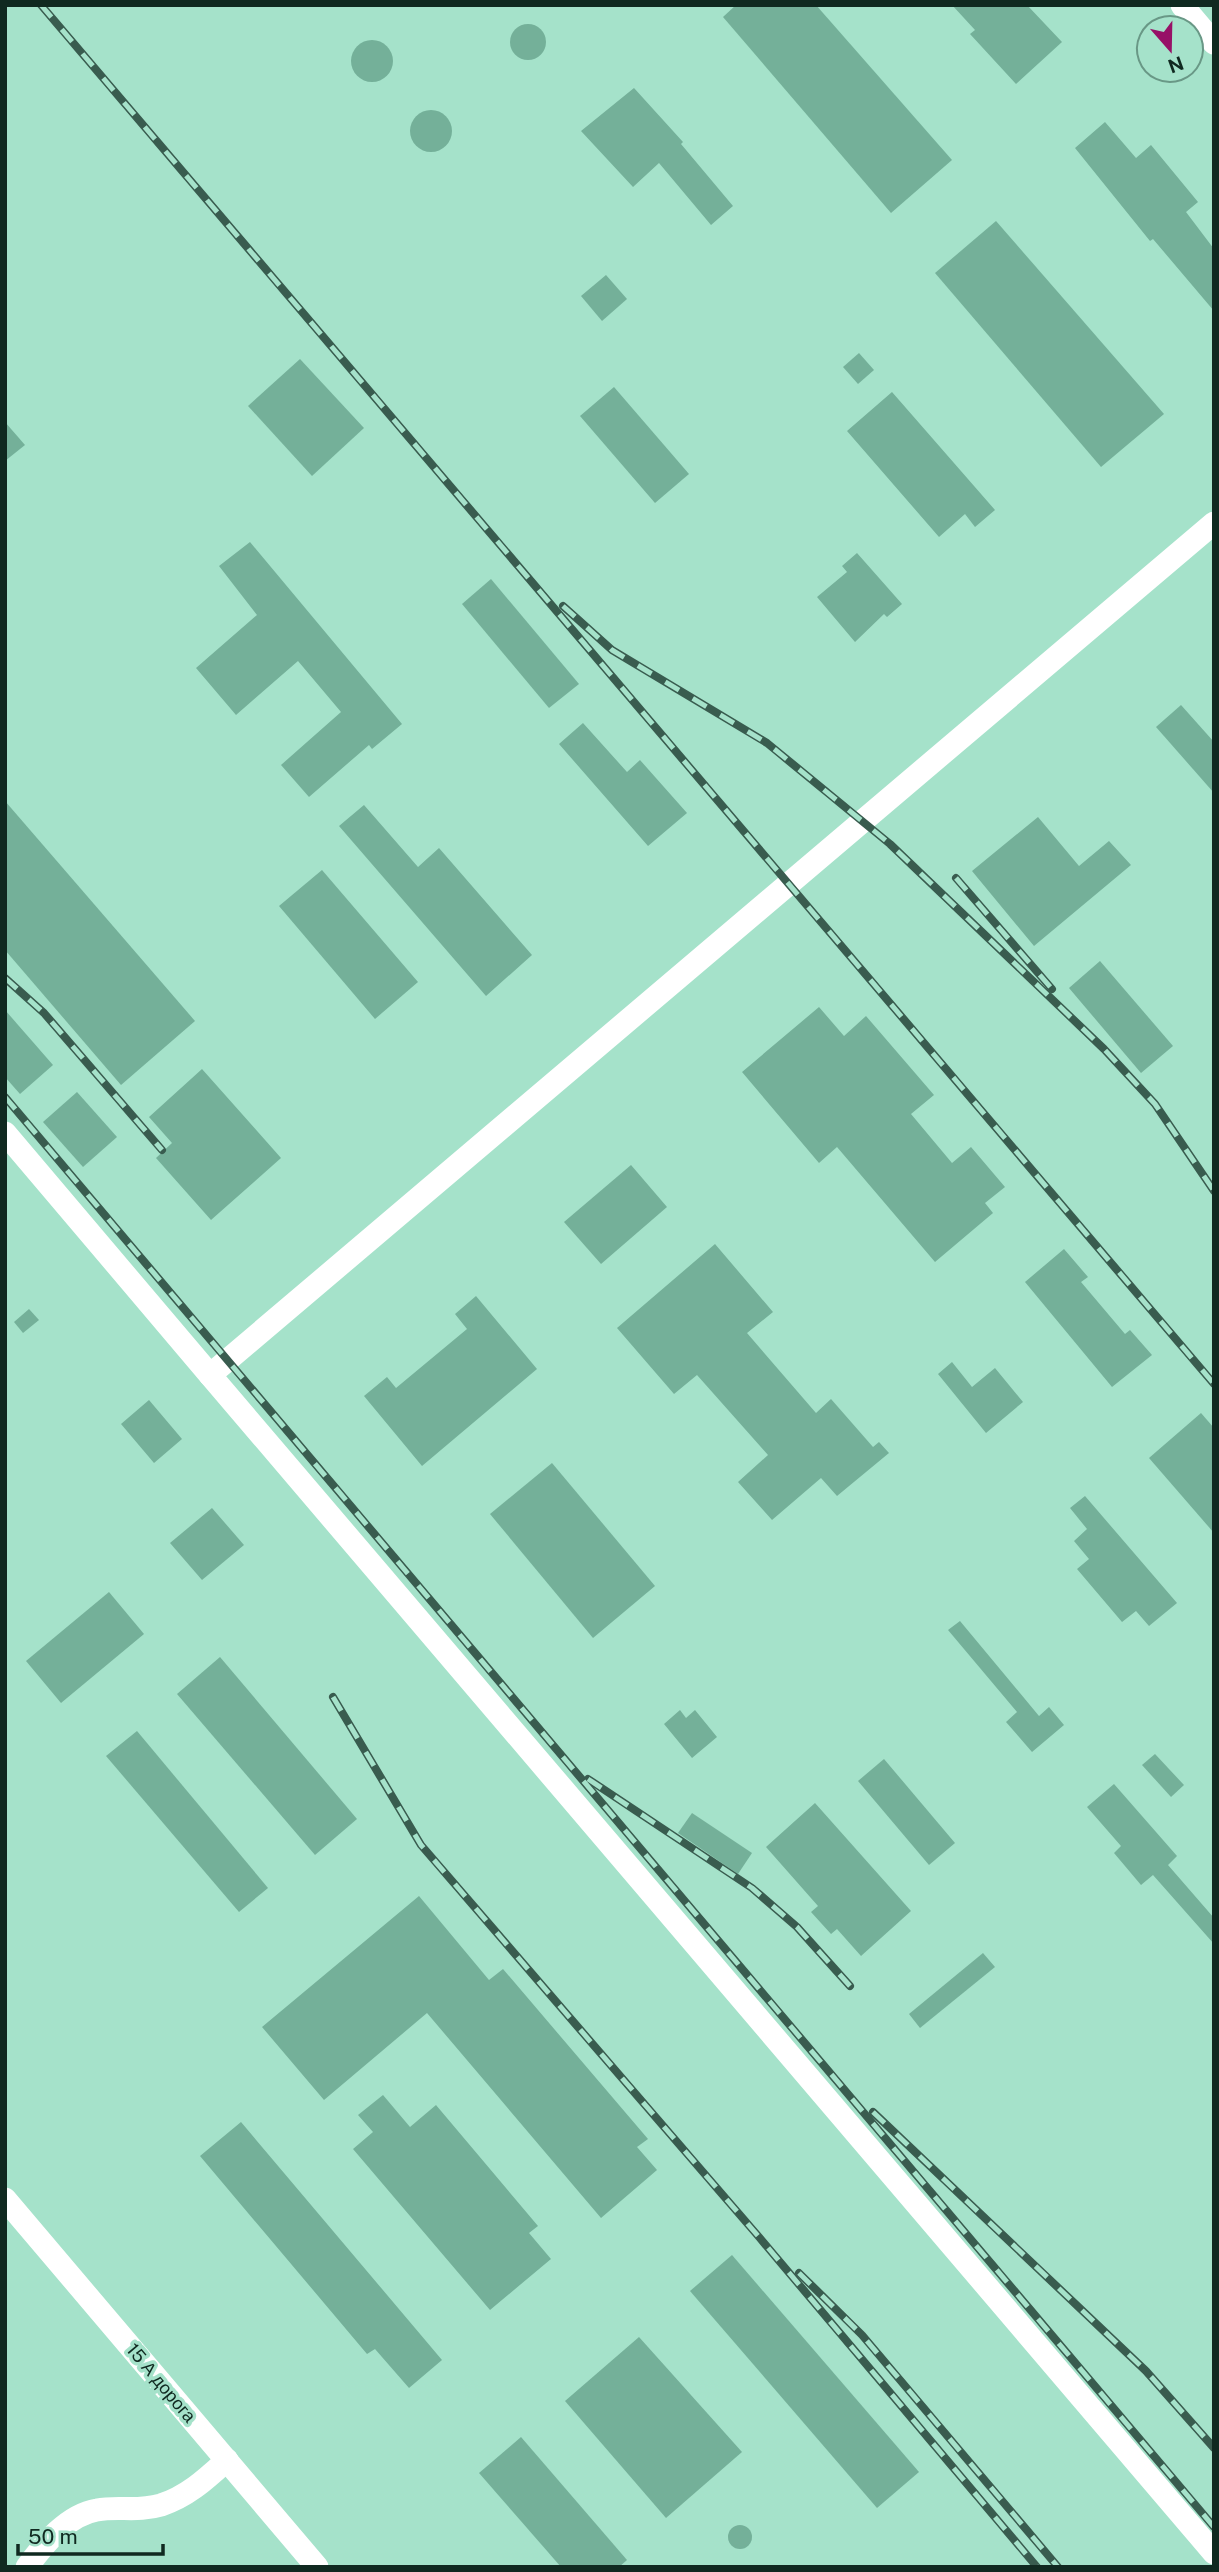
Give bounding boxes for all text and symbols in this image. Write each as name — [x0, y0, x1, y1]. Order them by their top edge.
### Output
north arrow — [1135, 14, 1205, 84]
text: N — [1165, 52, 1187, 78]
street label: 15 А дорога — [122, 2339, 201, 2427]
scale bar — [18, 2512, 163, 2556]
text: 50 m — [28, 2524, 78, 2549]

